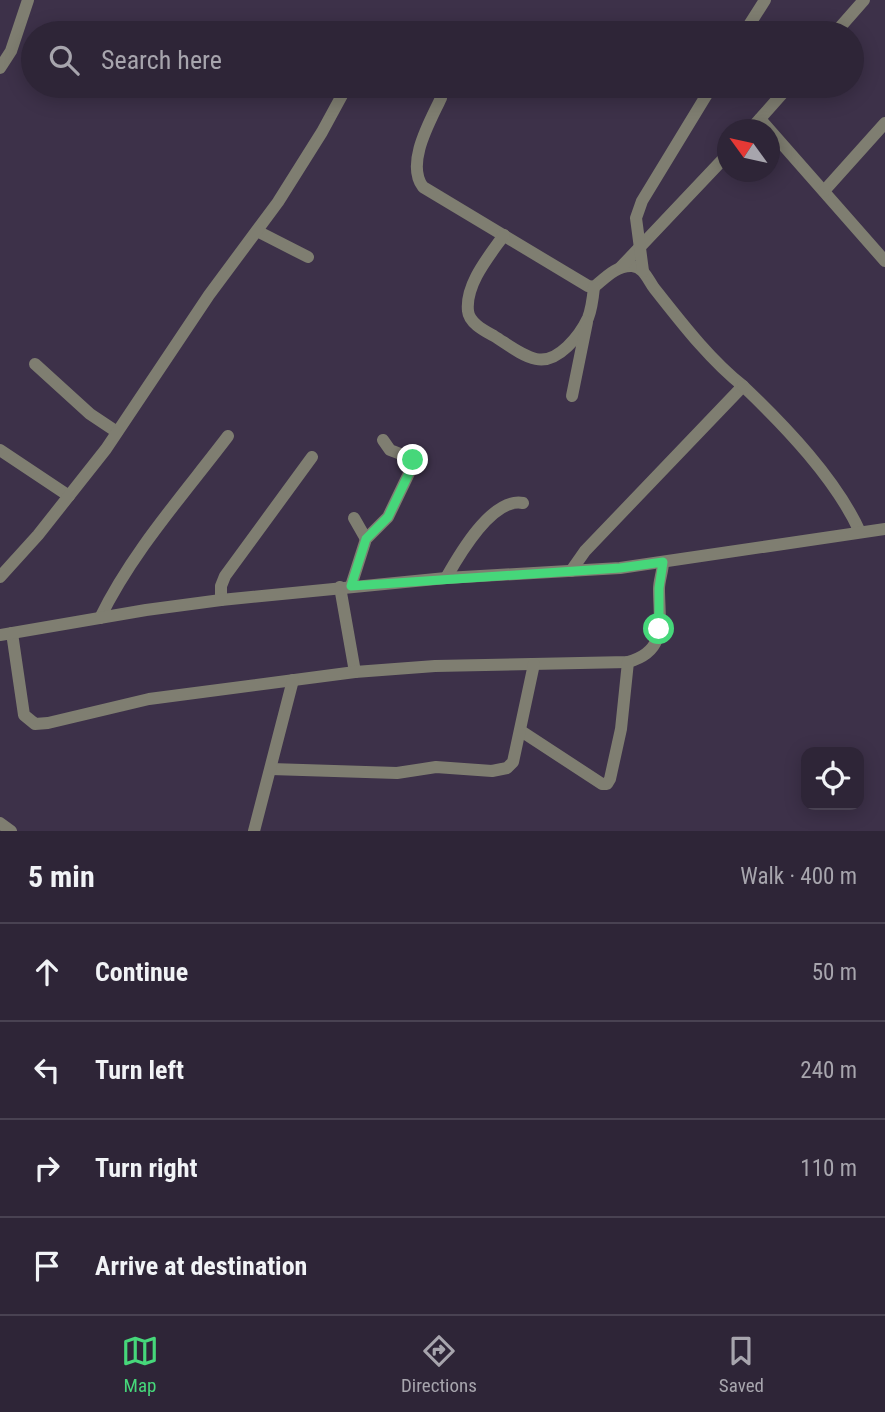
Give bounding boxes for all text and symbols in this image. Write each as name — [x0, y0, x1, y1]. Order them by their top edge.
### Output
search box — [21, 21, 864, 98]
icon: search — [45, 41, 83, 79]
text: Search here — [101, 45, 222, 75]
north arrow — [717, 119, 780, 182]
route end — [397, 444, 428, 475]
route start — [643, 613, 674, 644]
map controls — [801, 747, 864, 810]
button: locate — [801, 747, 864, 810]
text: 5 min — [28, 859, 95, 894]
text: Walk · 400 m — [740, 863, 857, 890]
icon: ahead — [28, 953, 66, 991]
text: Continue — [95, 957, 188, 987]
text: 50 m — [812, 959, 857, 986]
icon: left — [28, 1051, 66, 1089]
text: Turn left — [95, 1055, 184, 1085]
text: 240 m — [800, 1057, 857, 1084]
icon: right — [28, 1149, 66, 1187]
text: Turn right — [95, 1153, 197, 1183]
text: 110 m — [800, 1155, 857, 1182]
icon: arrive — [28, 1247, 66, 1285]
text: Arrive at destination — [95, 1251, 307, 1281]
tab: Map — [121, 1332, 159, 1397]
tab: Directions — [401, 1332, 477, 1397]
tab: Saved — [719, 1332, 764, 1397]

